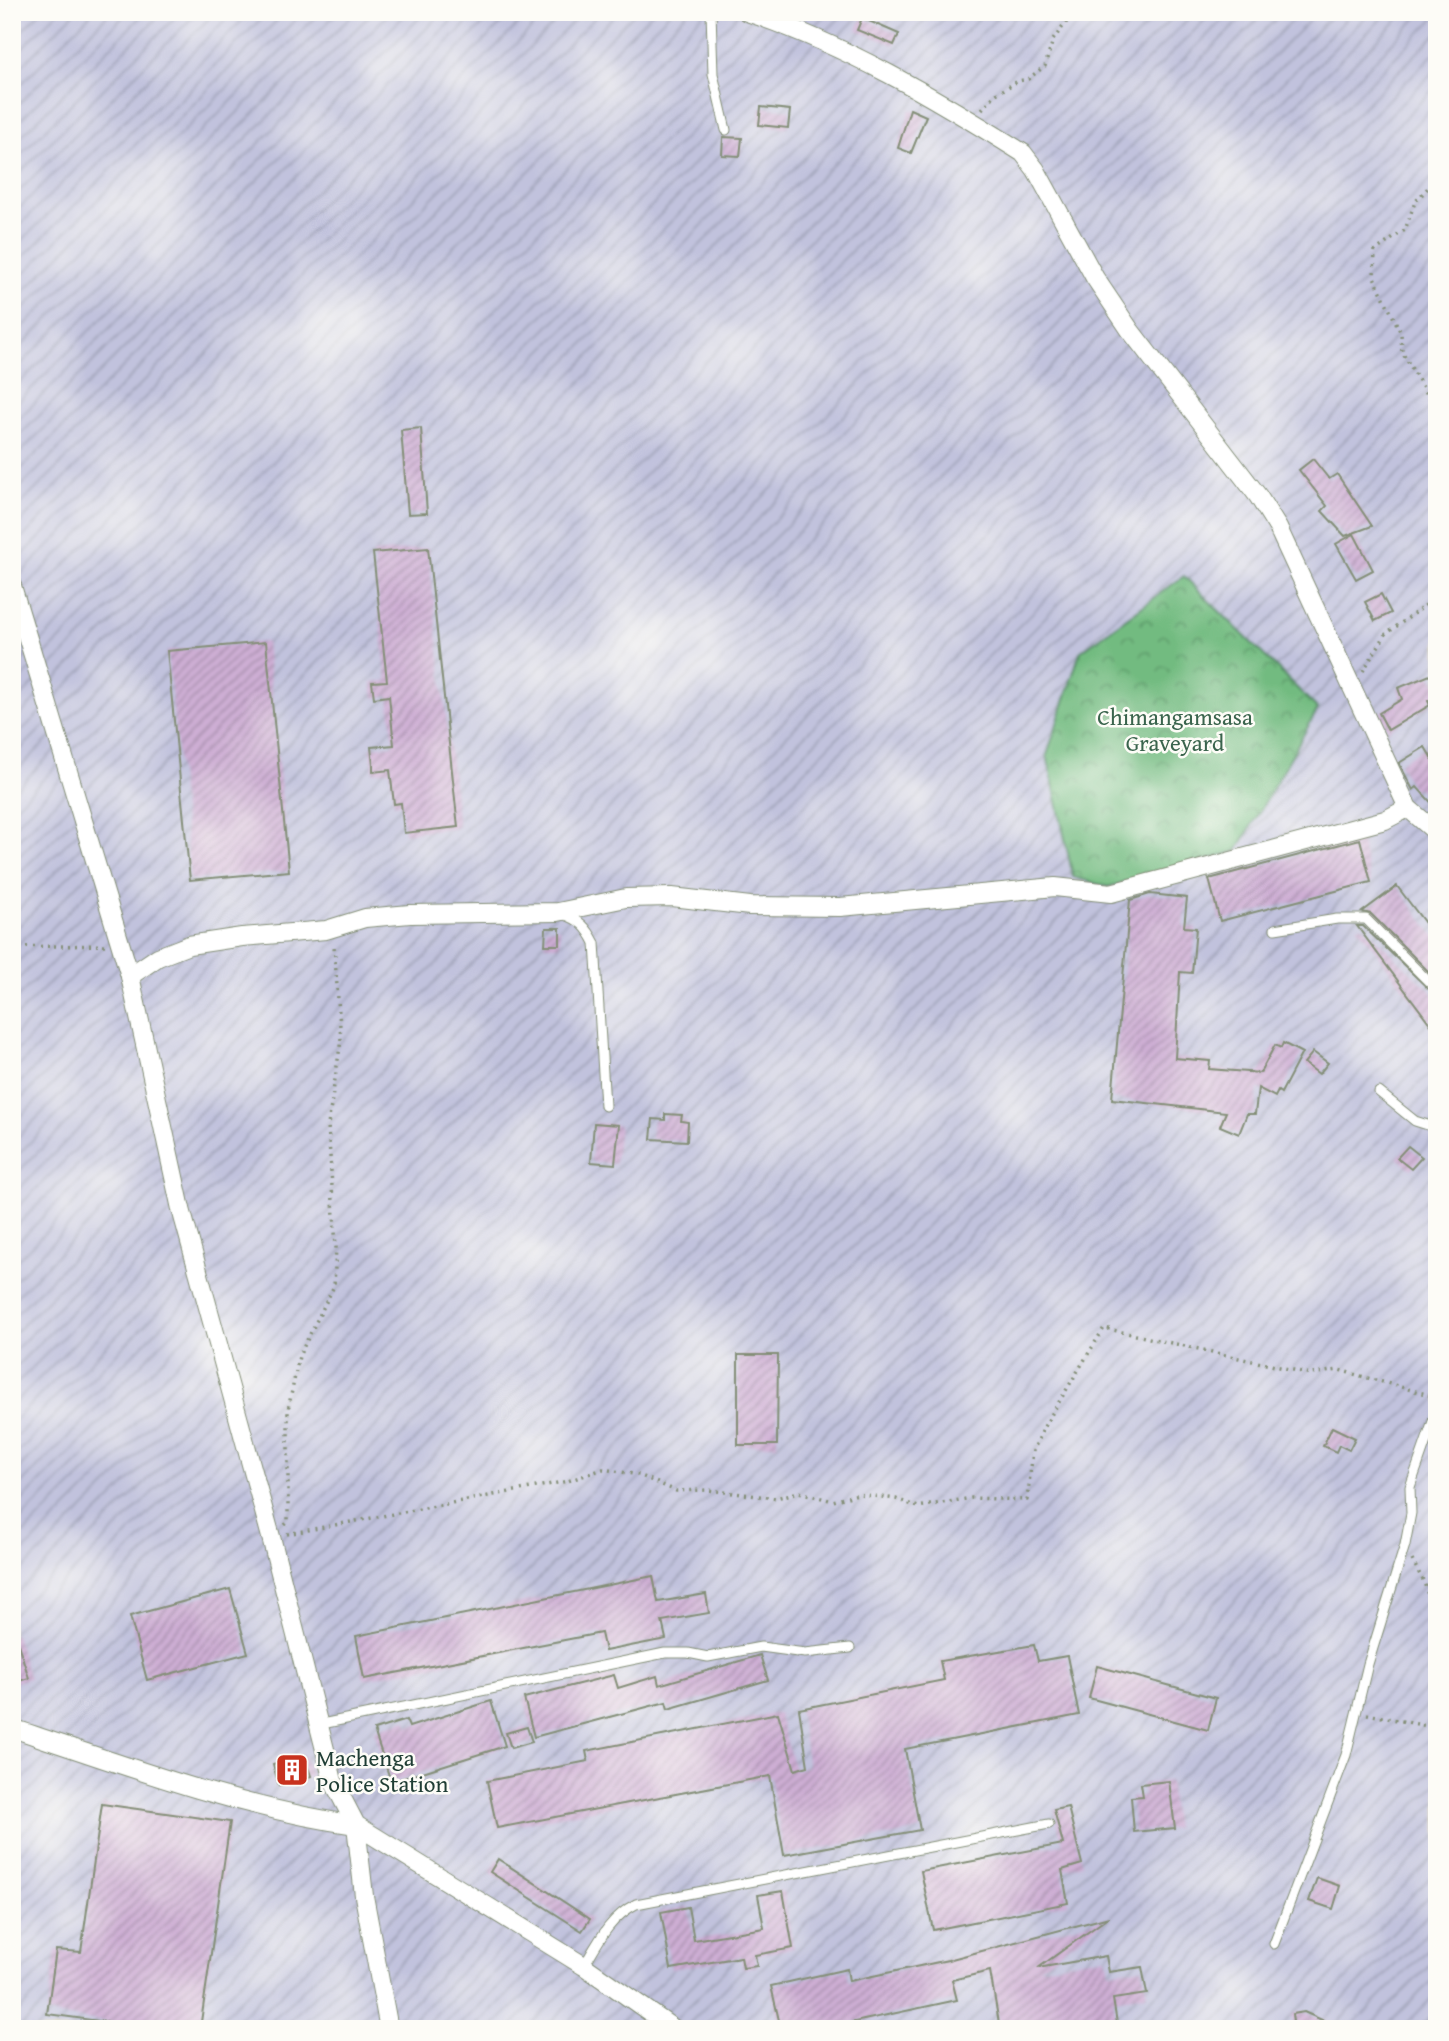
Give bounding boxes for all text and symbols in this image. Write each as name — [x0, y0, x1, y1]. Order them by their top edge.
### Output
park label: Chimangamsasa Graveyard — [1097, 700, 1253, 759]
place label: Machenga Police Station — [316, 1741, 449, 1800]
building icon: Machenga Police Station — [273, 1751, 311, 1789]

